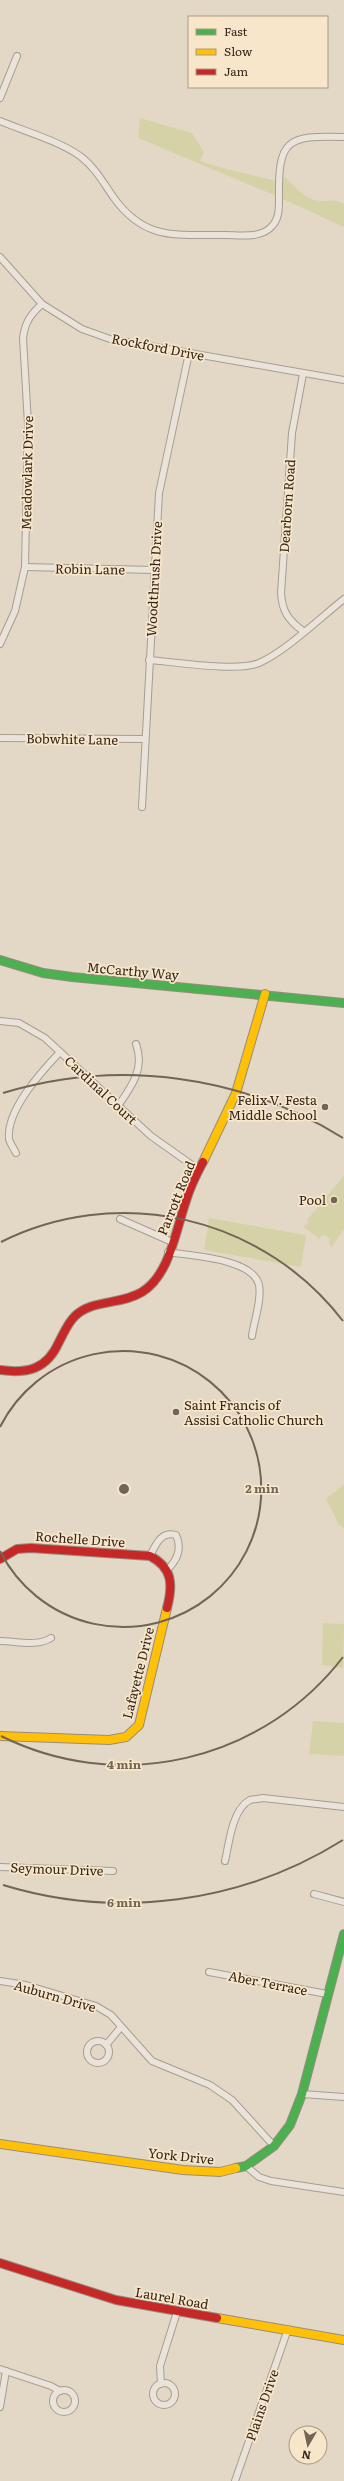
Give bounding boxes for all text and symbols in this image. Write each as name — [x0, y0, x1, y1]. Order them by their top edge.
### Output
legend — [188, 16, 328, 88]
text: Fast — [224, 22, 248, 40]
text: Slow — [224, 42, 253, 60]
text: Jam — [224, 62, 249, 80]
street label: Rockford Drive — [110, 328, 206, 365]
street label: Meadowlark Drive — [16, 415, 37, 530]
street label: Dearborn Road — [274, 459, 299, 553]
street label: Woodthrush Drive — [141, 521, 166, 637]
street label: Robin Lane — [55, 558, 125, 579]
street label: Bobwhite Lane — [26, 728, 118, 749]
street label: McCarthy Way — [86, 957, 180, 984]
street label: Cardinal Court — [61, 1051, 142, 1129]
place label: Felix V. Festa Middle School — [228, 1090, 318, 1124]
marker: Felix V. Festa Middle School — [320, 1102, 330, 1112]
street label: Parrott Road — [152, 1158, 199, 1238]
place label: Pool — [299, 1190, 327, 1209]
marker: Pool — [329, 1195, 339, 1205]
place label: Saint Francis of Assisi Catholic Church — [184, 1395, 324, 1429]
marker: Saint Francis of Assisi Catholic Church — [171, 1407, 181, 1417]
text: 2 min — [245, 1479, 279, 1497]
centre of rings — [117, 1482, 131, 1496]
street label: Rochelle Drive — [34, 1526, 126, 1551]
street label: Lafayette Drive — [117, 1625, 158, 1721]
text: 4 min — [107, 1755, 142, 1773]
street label: Seymour Drive — [10, 1857, 104, 1880]
text: 6 min — [107, 1893, 142, 1911]
street label: Aber Terrace — [227, 1966, 310, 2000]
street label: Auburn Drive — [12, 1975, 99, 2016]
street label: York Drive — [147, 2143, 215, 2168]
street label: Laurel Road — [134, 2282, 210, 2313]
street label: Plains Drive — [240, 2366, 283, 2443]
north arrow — [288, 2425, 328, 2465]
text: N — [300, 2447, 312, 2464]

